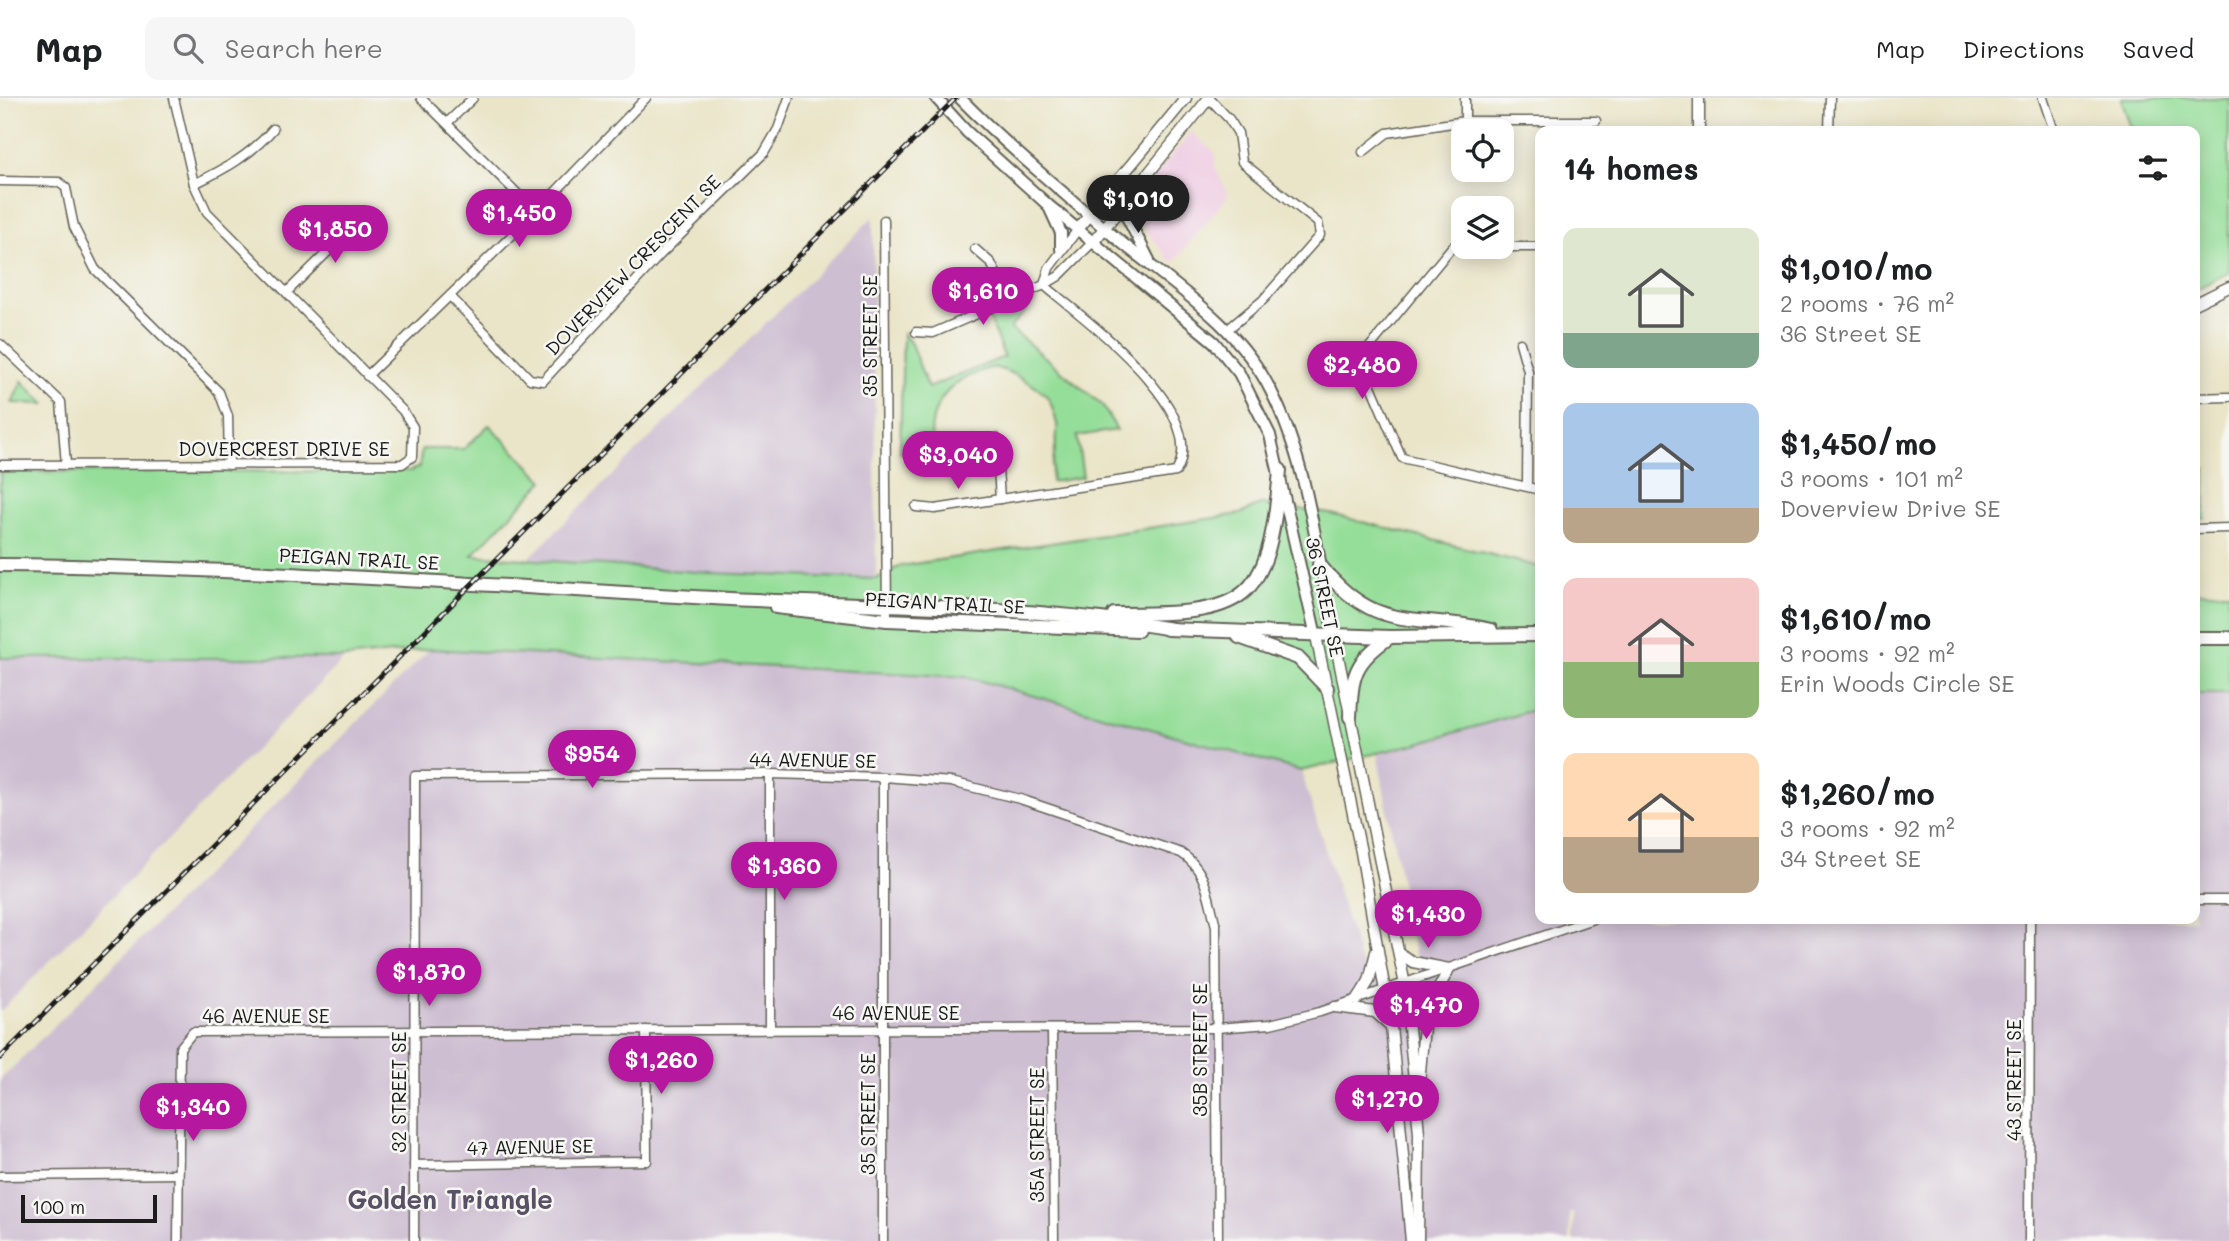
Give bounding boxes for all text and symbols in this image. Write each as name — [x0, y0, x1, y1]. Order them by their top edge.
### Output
search box — [145, 17, 635, 80]
text: Map — [35, 27, 103, 70]
icon: search — [169, 29, 207, 67]
text: Search here — [225, 31, 383, 65]
text: Map — [1876, 33, 1925, 64]
text: Directions — [1963, 33, 2085, 64]
text: Saved — [2123, 33, 2194, 64]
map controls — [1451, 119, 1514, 259]
button: locate — [1451, 119, 1514, 182]
text: 14 homes — [1563, 148, 1699, 188]
icon: filters — [2134, 149, 2172, 187]
street label: DOVERVIEW CRESCENT SE — [540, 169, 726, 360]
pin: $1,010 — [1081, 176, 1195, 235]
text: $1,010 — [1102, 183, 1174, 213]
pin: $1,450 — [462, 190, 576, 249]
button: layers — [1451, 196, 1514, 259]
text: $1,450 — [482, 197, 556, 227]
pin: $1,850 — [278, 206, 392, 265]
text: $1,850 — [298, 213, 372, 243]
text: $1,010/mo — [1780, 248, 1932, 288]
icon: home — [1619, 256, 1703, 340]
pin: $1,610 — [926, 268, 1040, 327]
street label: 35 STREET SE — [857, 275, 882, 397]
text: $1,610 — [948, 275, 1018, 305]
text: 2 rooms · 76 m² — [1780, 288, 1954, 318]
text: 36 Street SE — [1780, 318, 1921, 348]
pin: $2,480 — [1305, 342, 1419, 401]
text: $2,480 — [1323, 349, 1401, 379]
text: $1,450/mo — [1780, 423, 1936, 463]
icon: home — [1619, 431, 1703, 515]
pin: $3,040 — [901, 432, 1015, 491]
street label: DOVERCREST DRIVE SE — [178, 436, 390, 461]
text: $3,040 — [918, 439, 998, 469]
text: 3 rooms · 101 m² — [1780, 463, 1963, 493]
text: Doverview Drive SE — [1780, 493, 2000, 523]
street label: 36 STREET SE — [1301, 535, 1350, 659]
street label: PEIGAN TRAIL SE — [278, 542, 440, 575]
street label: PEIGAN TRAIL SE — [864, 586, 1026, 619]
text: $1,610/mo — [1780, 598, 1931, 638]
icon: home — [1619, 606, 1703, 690]
text: 3 rooms · 92 m² — [1780, 638, 1955, 668]
text: Erin Woods Circle SE — [1780, 668, 2015, 698]
pin: $954 — [551, 730, 633, 790]
text: $954 — [564, 738, 620, 768]
street label: 44 AVENUE SE — [749, 746, 877, 773]
text: $1,260/mo — [1780, 773, 1935, 813]
icon: home — [1619, 781, 1703, 865]
text: 3 rooms · 92 m² — [1780, 813, 1955, 843]
pin: $1,360 — [727, 842, 841, 902]
text: 34 Street SE — [1780, 843, 1921, 873]
text: $1,360 — [747, 850, 821, 880]
pin: $1,430 — [1371, 890, 1485, 950]
text: $1,430 — [1391, 898, 1465, 928]
pin: $1,870 — [372, 948, 486, 1008]
text: $1,870 — [392, 956, 466, 986]
pin: $1,470 — [1369, 982, 1483, 1041]
street label: 35B STREET SE — [1187, 983, 1212, 1117]
text: $1,470 — [1389, 989, 1463, 1019]
street label: 46 AVENUE SE — [832, 1000, 960, 1025]
street label: 46 AVENUE SE — [202, 1003, 330, 1028]
street label: 43 STREET SE — [2001, 1019, 2026, 1141]
street label: 32 STREET SE — [386, 1031, 411, 1153]
pin: $1,260 — [604, 1037, 718, 1096]
text: $1,260 — [624, 1044, 698, 1074]
street label: 35 STREET SE — [855, 1053, 880, 1175]
street label: 35A STREET SE — [1024, 1067, 1049, 1202]
pin: $1,270 — [1330, 1076, 1444, 1135]
text: $1,270 — [1351, 1083, 1423, 1113]
pin: $1,340 — [136, 1084, 250, 1143]
text: $1,340 — [156, 1091, 230, 1121]
street label: 47 AVENUE SE — [467, 1133, 594, 1160]
district label: Golden Triangle — [347, 1182, 553, 1216]
scale bar — [21, 1192, 158, 1224]
text: 100 m — [32, 1194, 85, 1219]

